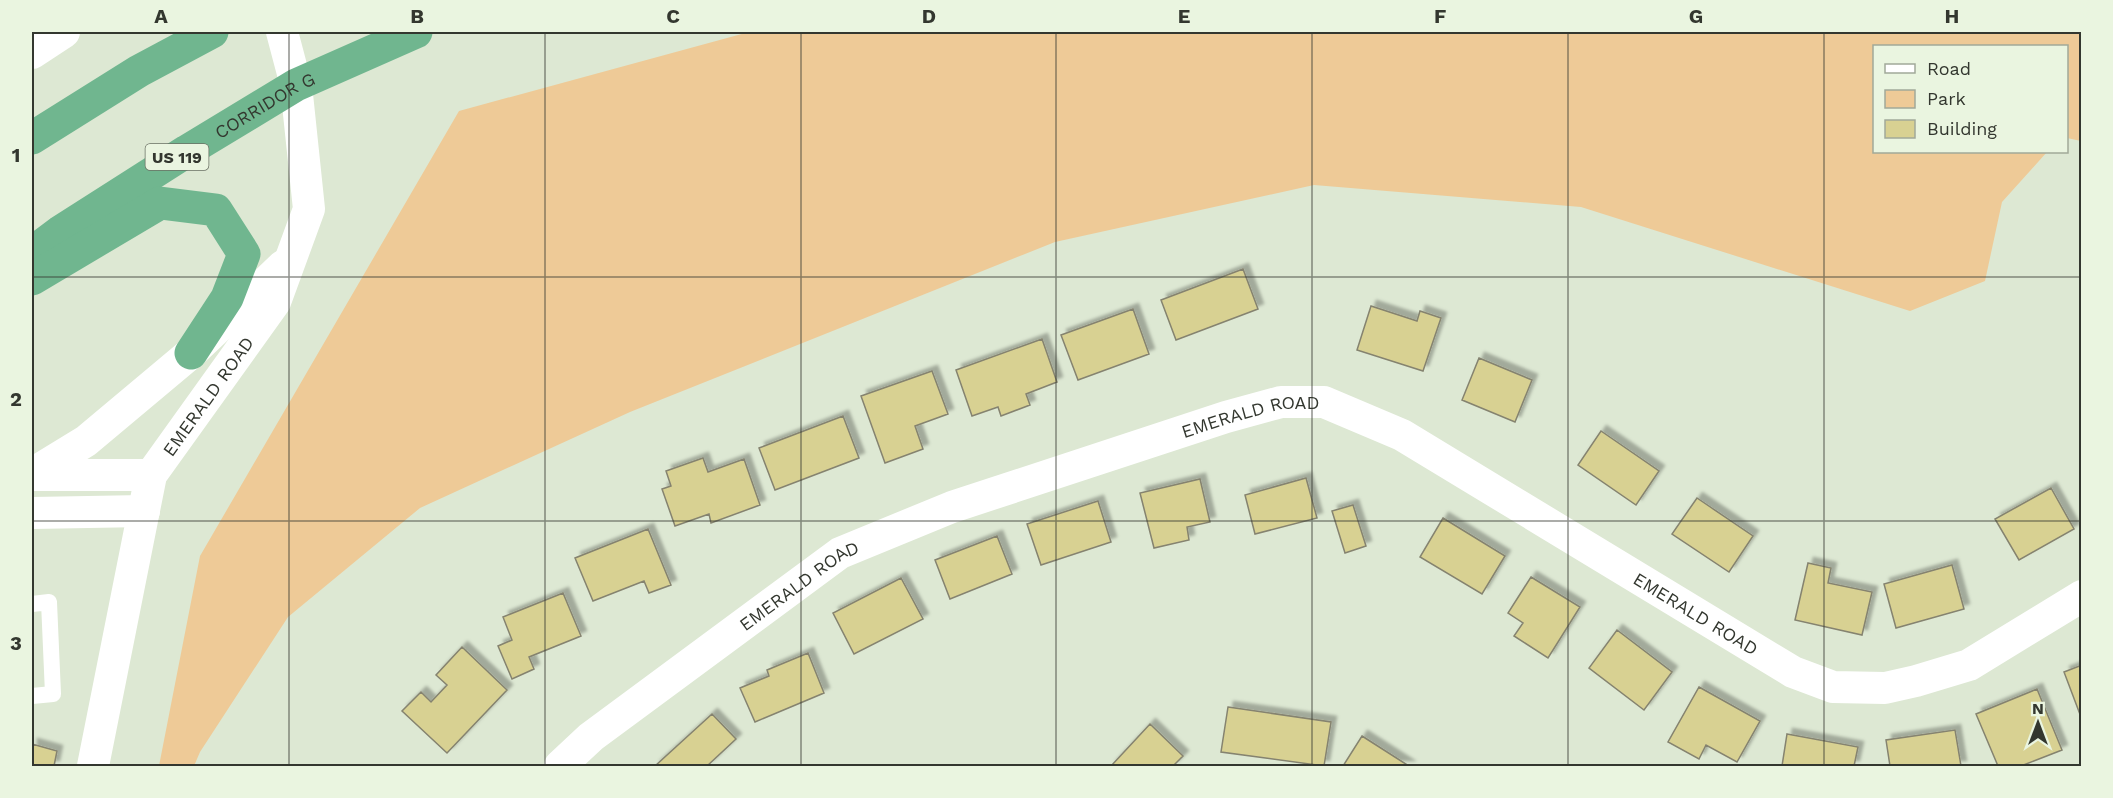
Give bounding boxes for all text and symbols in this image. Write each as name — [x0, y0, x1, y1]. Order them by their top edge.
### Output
text: A — [154, 4, 168, 28]
text: B — [410, 4, 424, 28]
text: C — [666, 4, 680, 28]
text: D — [922, 4, 936, 28]
text: E — [1178, 4, 1190, 28]
text: F — [1434, 4, 1446, 28]
text: G — [1689, 4, 1703, 28]
text: H — [1945, 4, 1959, 28]
legend — [1873, 45, 2068, 153]
text: Road — [1927, 58, 1971, 79]
street label: CORRIDOR G — [211, 68, 318, 142]
text: Park — [1927, 88, 1966, 109]
text: Building — [1927, 118, 1997, 139]
text: 1 — [12, 143, 20, 167]
road number: US 119 — [146, 144, 208, 170]
street label: EMERALD ROAD — [158, 332, 258, 460]
text: 2 — [10, 387, 22, 411]
street label: EMERALD ROAD — [1179, 392, 1319, 441]
street label: EMERALD ROAD — [735, 536, 861, 635]
street label: EMERALD ROAD — [1630, 567, 1762, 659]
text: 3 — [10, 631, 22, 655]
north arrow — [2008, 693, 2068, 753]
text: N — [2032, 699, 2044, 718]

